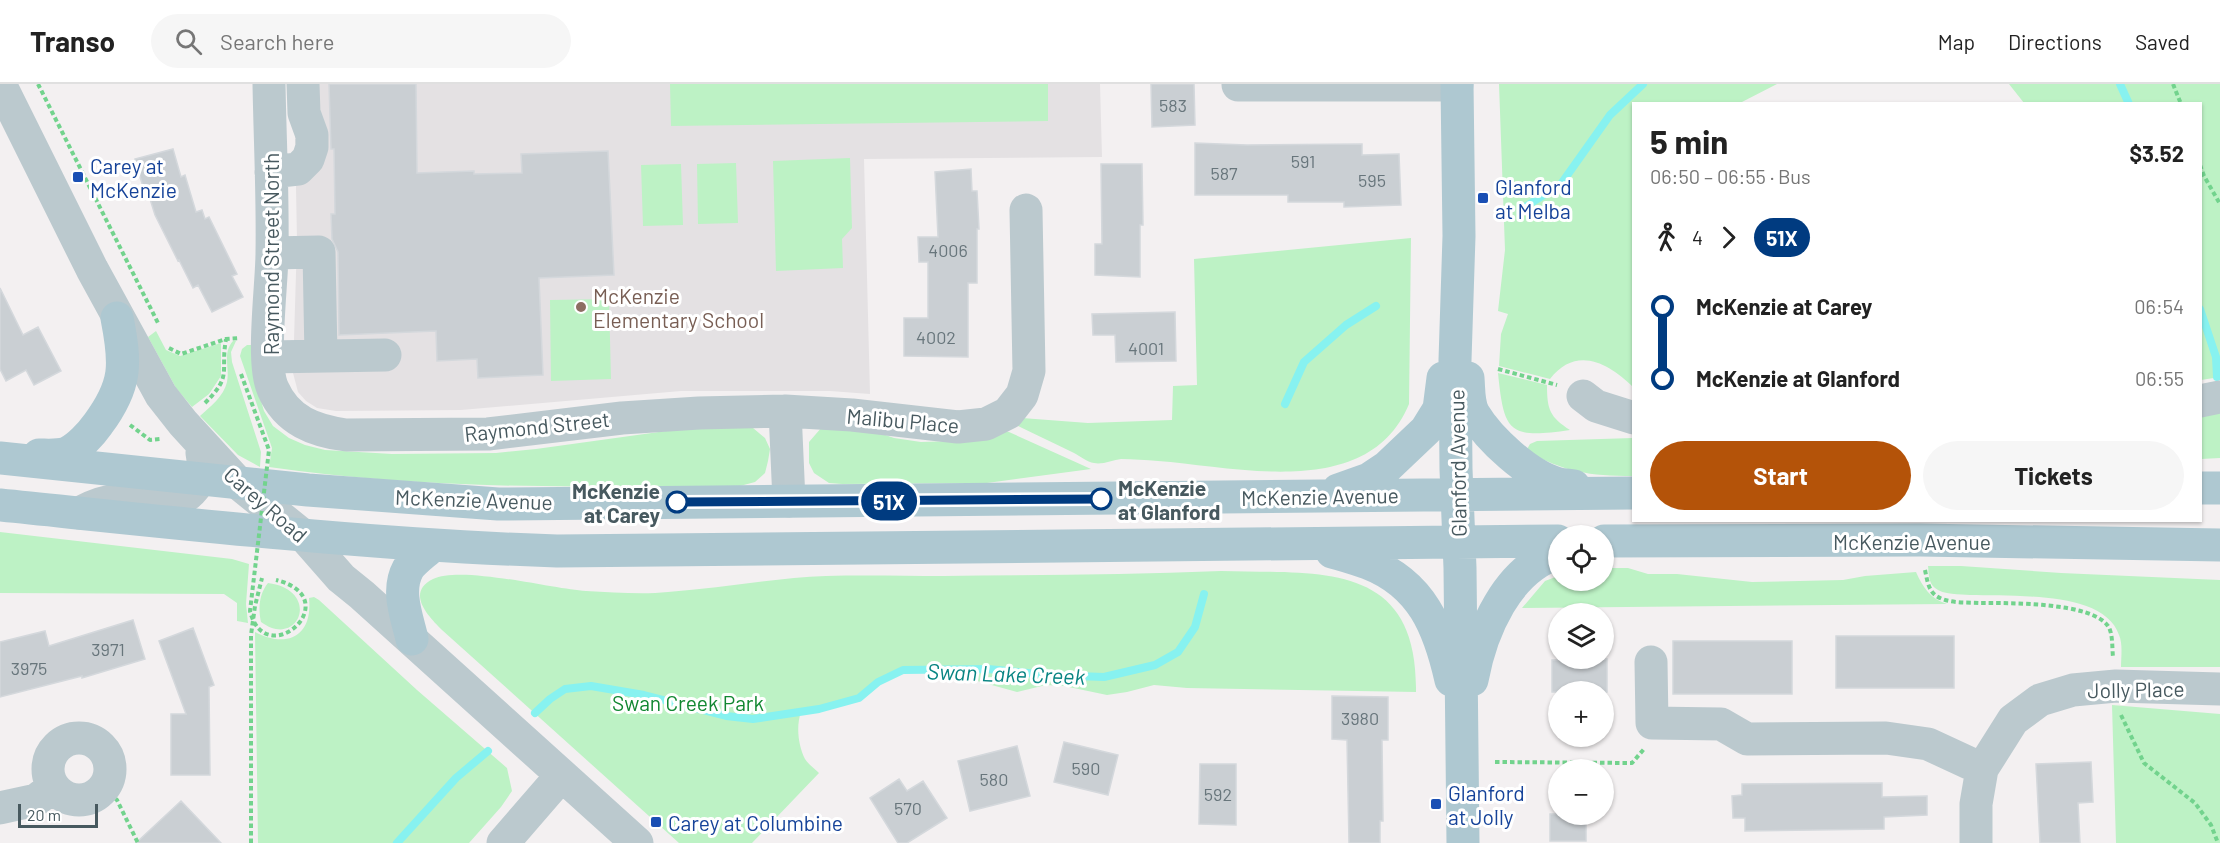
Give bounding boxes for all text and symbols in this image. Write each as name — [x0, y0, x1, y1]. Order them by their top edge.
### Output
search box — [151, 14, 571, 68]
text: Transo — [30, 24, 115, 58]
icon: search — [172, 25, 205, 58]
text: Search here — [220, 28, 334, 54]
text: Map — [1938, 29, 1975, 54]
text: Directions — [2008, 29, 2102, 54]
text: Saved — [2135, 29, 2190, 54]
house number: 583 — [1159, 94, 1187, 116]
text: 5 min — [1650, 121, 1728, 161]
text: $3.52 — [2129, 140, 2184, 166]
house number: 591 — [1291, 150, 1315, 172]
place label: Carey at McKenzie — [90, 153, 177, 202]
street label: Raymond Street North — [258, 153, 283, 355]
house number: 587 — [1210, 162, 1238, 184]
text: 06:50 – 06:55 · Bus — [1650, 164, 1811, 188]
house number: 595 — [1358, 169, 1386, 191]
marker: Carey at McKenzie — [71, 170, 85, 184]
place label: Glanford at Melba — [1495, 174, 1572, 223]
marker: Glanford at Melba — [1476, 191, 1490, 205]
icon: walk — [1650, 221, 1683, 254]
icon: forward — [1712, 221, 1745, 254]
text: 4 — [1692, 225, 1703, 249]
text: 51X — [1766, 225, 1798, 250]
house number: 4006 — [928, 239, 968, 261]
place label: McKenzie Elementary School — [593, 283, 764, 332]
text: McKenzie at Carey — [1696, 293, 1872, 319]
text: 06:54 — [2134, 294, 2184, 318]
marker: McKenzie Elementary School — [574, 300, 588, 314]
house number: 4002 — [916, 326, 956, 348]
house number: 4001 — [1128, 337, 1164, 359]
text: McKenzie at Glanford — [1696, 365, 1900, 391]
text: 06:55 — [2135, 366, 2184, 390]
street label: Glanford Avenue — [1443, 389, 1471, 537]
street label: Malibu Place — [846, 403, 960, 437]
street label: Raymond Street — [463, 406, 611, 446]
button: Start — [1650, 441, 1911, 510]
button: Tickets — [1923, 441, 2184, 510]
street label: Carey Road — [219, 461, 313, 547]
place label: McKenzie at Glanford — [1118, 475, 1220, 524]
place label: McKenzie at Carey — [572, 478, 660, 527]
line badge: 51X — [854, 482, 924, 520]
street label: McKenzie Avenue — [1241, 482, 1399, 510]
street label: McKenzie Avenue — [395, 484, 553, 514]
marker: McKenzie at Glanford — [1090, 488, 1112, 510]
text: 51X — [873, 489, 905, 514]
marker: McKenzie at Carey — [666, 491, 688, 513]
map controls — [1548, 525, 1614, 825]
button: locate — [1548, 525, 1614, 591]
street label: McKenzie Avenue — [1833, 529, 1991, 554]
button: layers — [1548, 603, 1614, 669]
house number: 3971 — [91, 638, 125, 660]
house number: 3975 — [11, 657, 47, 679]
water label: Swan Lake Creek — [926, 657, 1086, 689]
street label: Jolly Place — [2087, 676, 2185, 702]
button: + — [1548, 681, 1614, 747]
park label: Swan Creek Park — [612, 690, 764, 715]
house number: 3980 — [1341, 707, 1379, 729]
house number: 590 — [1072, 757, 1100, 779]
button: − — [1548, 759, 1614, 825]
house number: 580 — [980, 768, 1008, 790]
place label: Glanford at Jolly — [1448, 780, 1525, 829]
house number: 592 — [1204, 783, 1232, 805]
house number: 570 — [894, 797, 922, 819]
marker: Glanford at Jolly — [1429, 797, 1443, 811]
scale bar — [18, 801, 98, 828]
text: 20 m — [27, 805, 61, 824]
place label: Carey at Columbine — [668, 810, 843, 835]
marker: Carey at Columbine — [649, 815, 663, 829]

